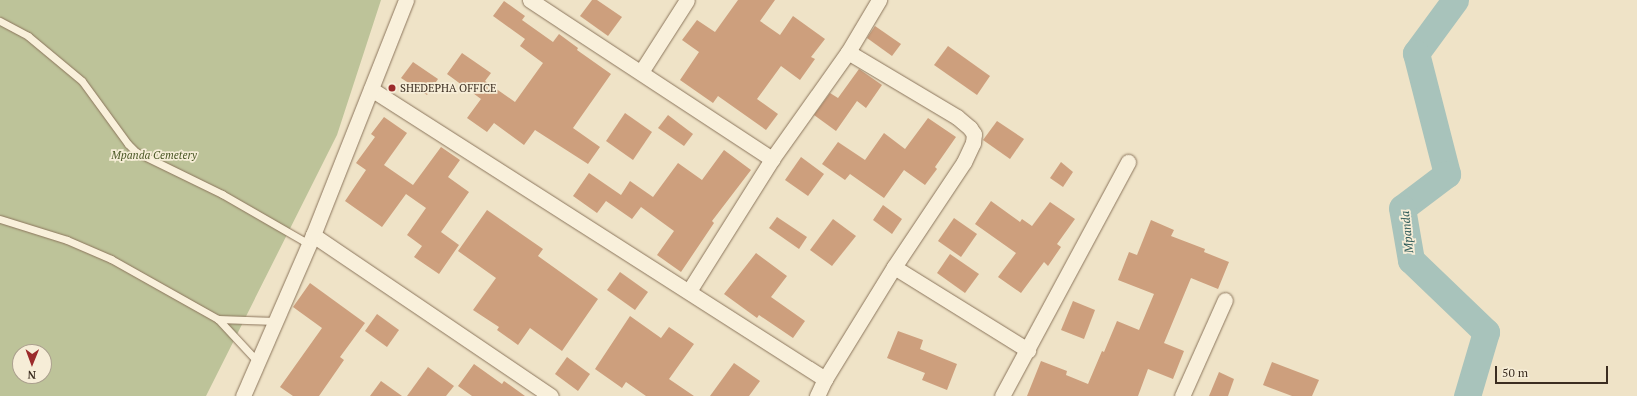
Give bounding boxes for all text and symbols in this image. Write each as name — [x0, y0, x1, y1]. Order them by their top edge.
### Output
place label: SHEDEPHA OFFICE — [400, 81, 497, 95]
marker: SHEDEPHA OFFICE — [387, 83, 397, 93]
park label: Mpanda Cemetery — [111, 148, 197, 162]
water label: Mpanda — [1398, 210, 1416, 254]
north arrow — [12, 344, 52, 384]
scale bar — [1497, 358, 1610, 384]
text: 50 m — [1502, 365, 1528, 380]
text: N — [28, 368, 36, 382]

